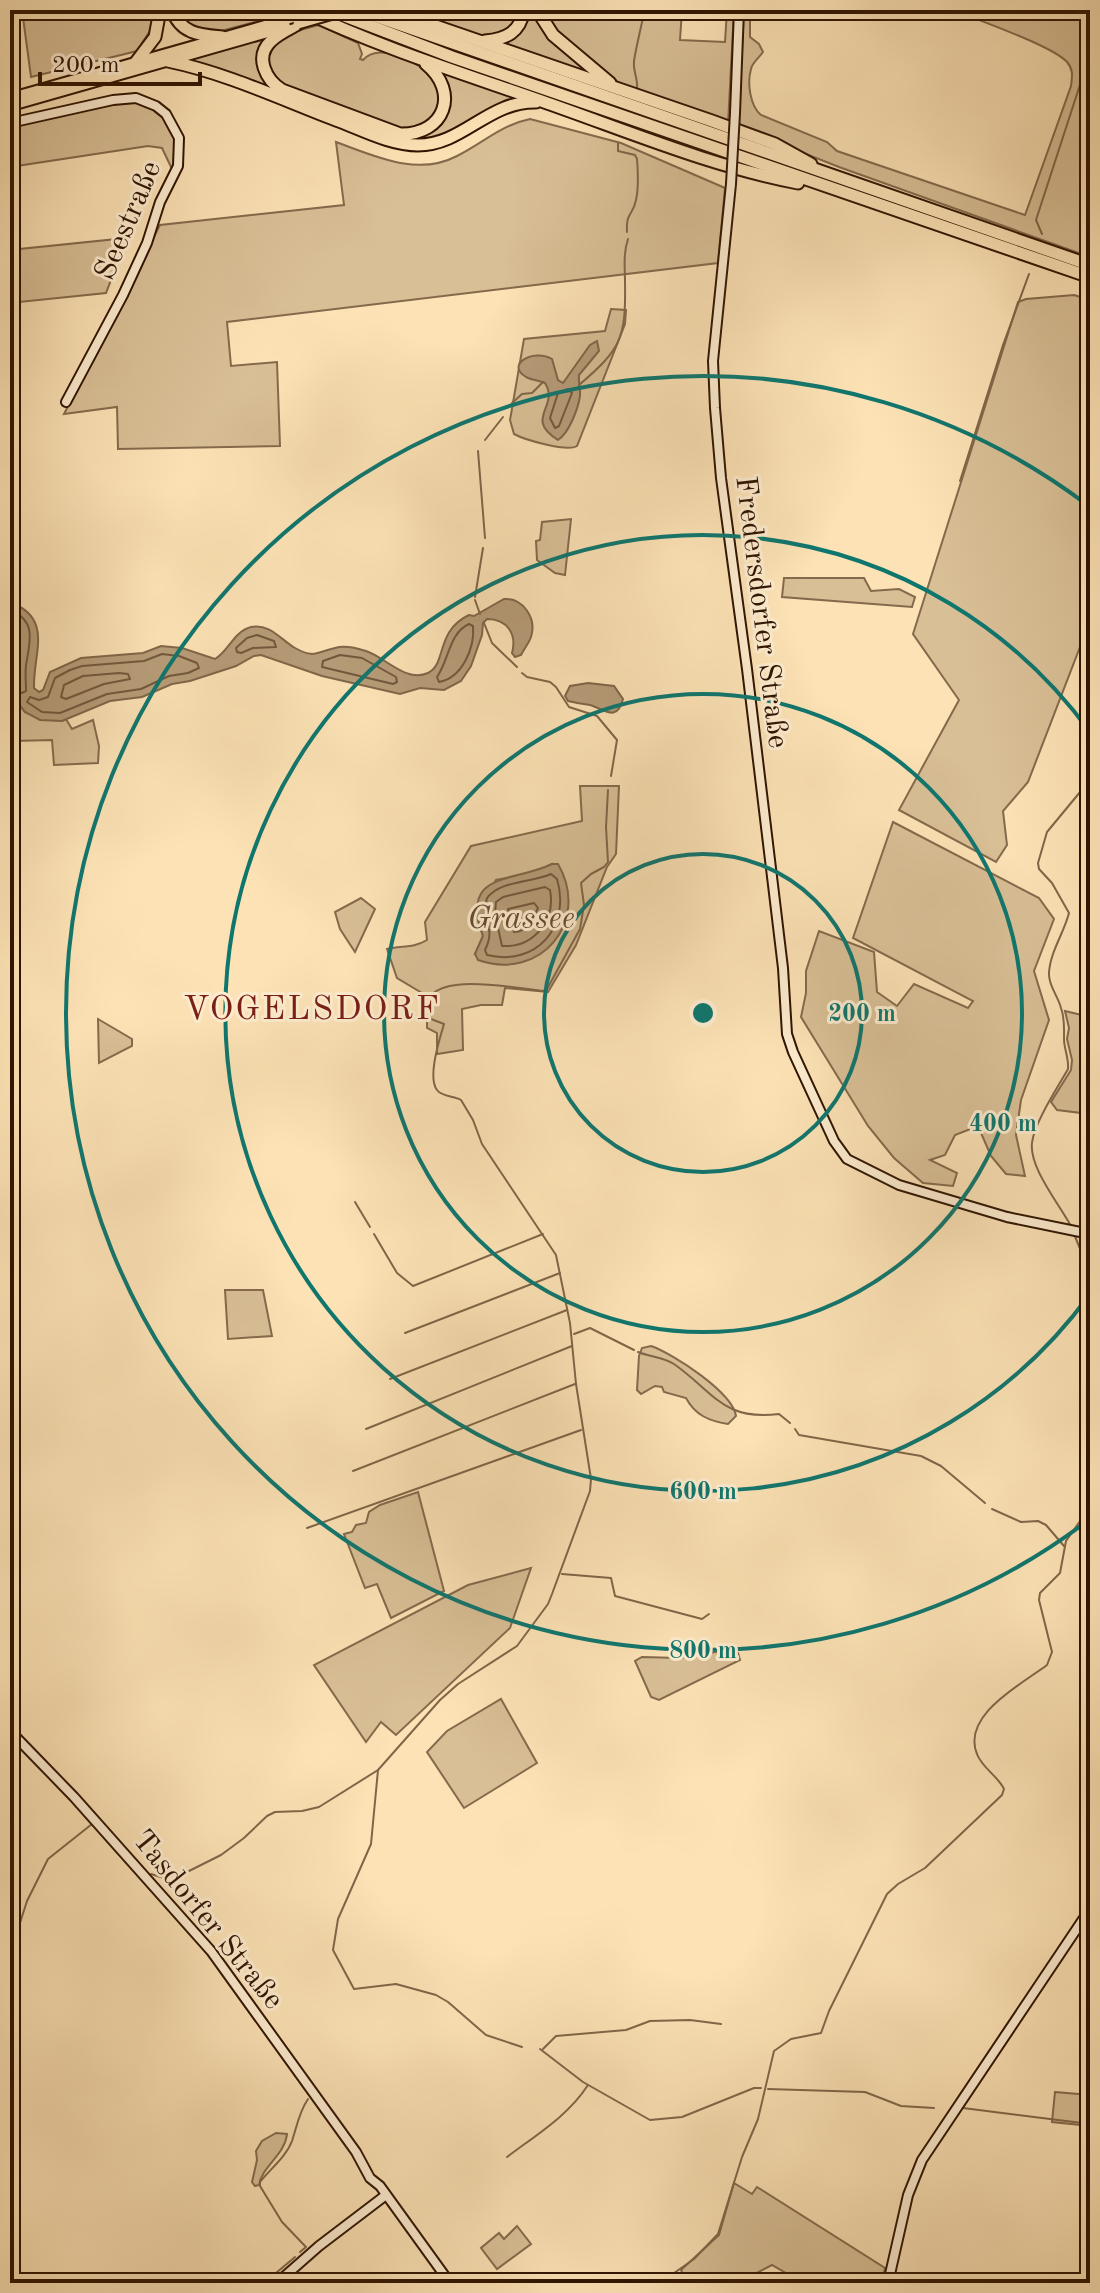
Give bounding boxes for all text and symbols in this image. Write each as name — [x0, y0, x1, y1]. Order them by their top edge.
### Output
scale bar — [40, 36, 200, 86]
text: 200 m — [52, 54, 120, 78]
street label: Seestraße — [90, 157, 167, 285]
street label: Fredersdorfer Straße — [729, 474, 793, 750]
water label: Grassee — [467, 904, 575, 936]
district label: VOGELSDORF — [183, 993, 441, 1027]
centre of rings — [689, 999, 717, 1027]
text: 200 m — [828, 1003, 896, 1027]
text: 400 m — [969, 1113, 1037, 1137]
text: 600 m — [669, 1481, 737, 1505]
text: 800 m — [669, 1640, 737, 1664]
street label: Tasdorfer Straße — [126, 1825, 289, 2015]

